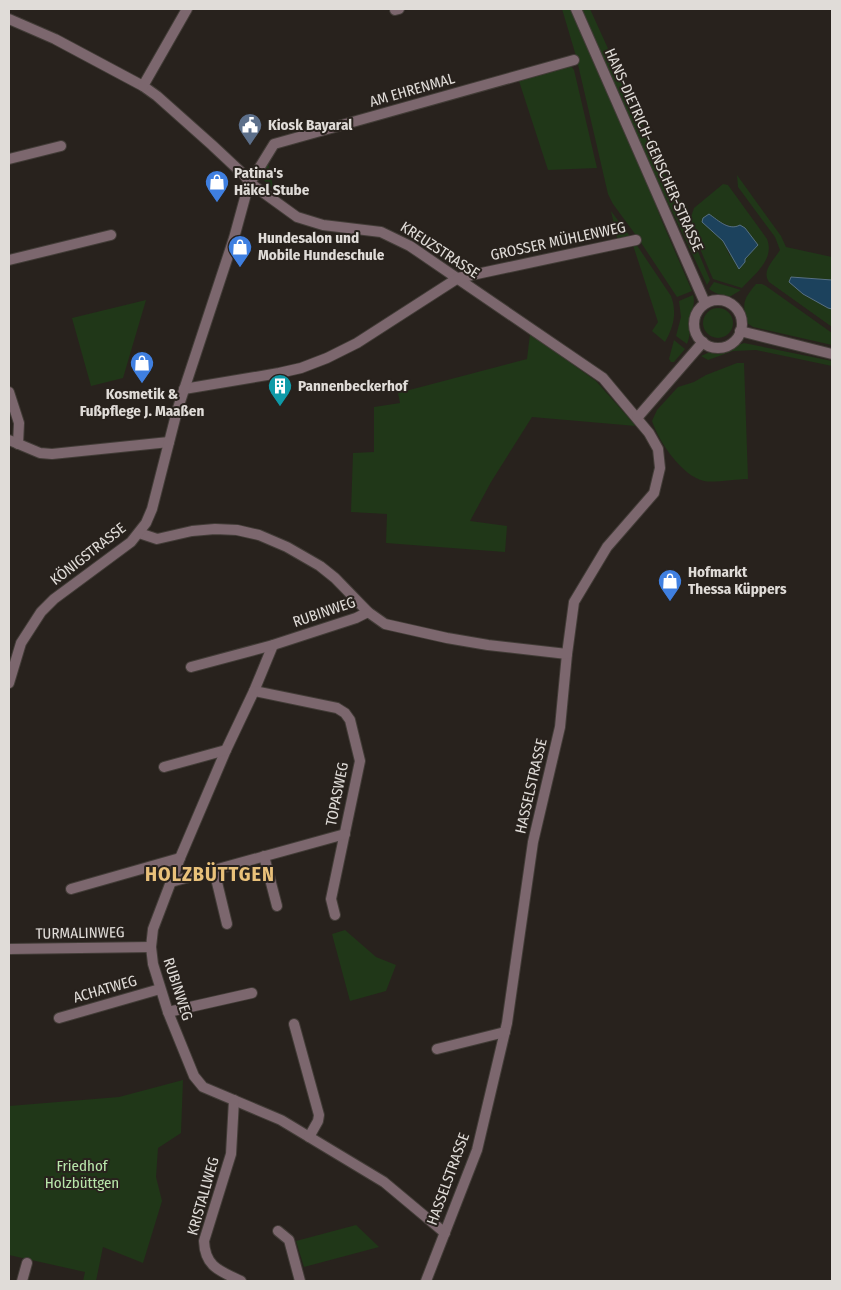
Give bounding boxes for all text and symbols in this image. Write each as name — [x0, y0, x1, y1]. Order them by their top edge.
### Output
street label: HANS-DIETRICH-GENSCHER-STRASSE — [601, 46, 707, 254]
street label: AM EHRENMAL — [367, 69, 457, 111]
public building icon: Kiosk Bayaral — [237, 112, 263, 146]
place label: Kiosk Bayaral — [268, 116, 353, 134]
place label: Patina's Häkel Stube — [234, 164, 310, 199]
shop icon: Patina's Häkel Stube — [204, 169, 230, 203]
street label: KREUZSTRASSE — [397, 218, 483, 282]
street label: GROSSER MÜHLENWEG — [489, 218, 627, 264]
place label: Hundesalon und Mobile Hundeschule — [258, 229, 385, 264]
shop icon: Hundesalon und Mobile Hundeschule — [227, 234, 253, 268]
shop icon: Kosmetik & Fußpflege J. Maaßen — [129, 350, 155, 384]
building icon: Pannenbeckerhof — [267, 373, 293, 407]
place label: Pannenbeckerhof — [298, 377, 409, 395]
place label: Kosmetik & Fußpflege J. Maaßen — [80, 385, 204, 420]
street label: KÖNIGSTRASSE — [47, 519, 129, 589]
place label: Hofmarkt Thessa Küppers — [688, 563, 787, 598]
shop icon: Hofmarkt Thessa Küppers — [657, 568, 683, 602]
street label: RUBINWEG — [290, 593, 358, 631]
street label: HASSELSTRASSE — [511, 737, 551, 835]
street label: TOPASWEG — [322, 761, 352, 827]
district label: HOLZBÜTTGEN — [145, 862, 275, 886]
street label: TURMALINWEG — [35, 923, 125, 943]
street label: RUBINWEG — [159, 955, 197, 1023]
street label: ACHATWEG — [71, 971, 139, 1007]
street label: HASSELSTRASSE — [423, 1130, 473, 1228]
street label: KRISTALLWEG — [183, 1155, 223, 1237]
park label: Friedhof Holzbüttgen — [45, 1157, 119, 1192]

